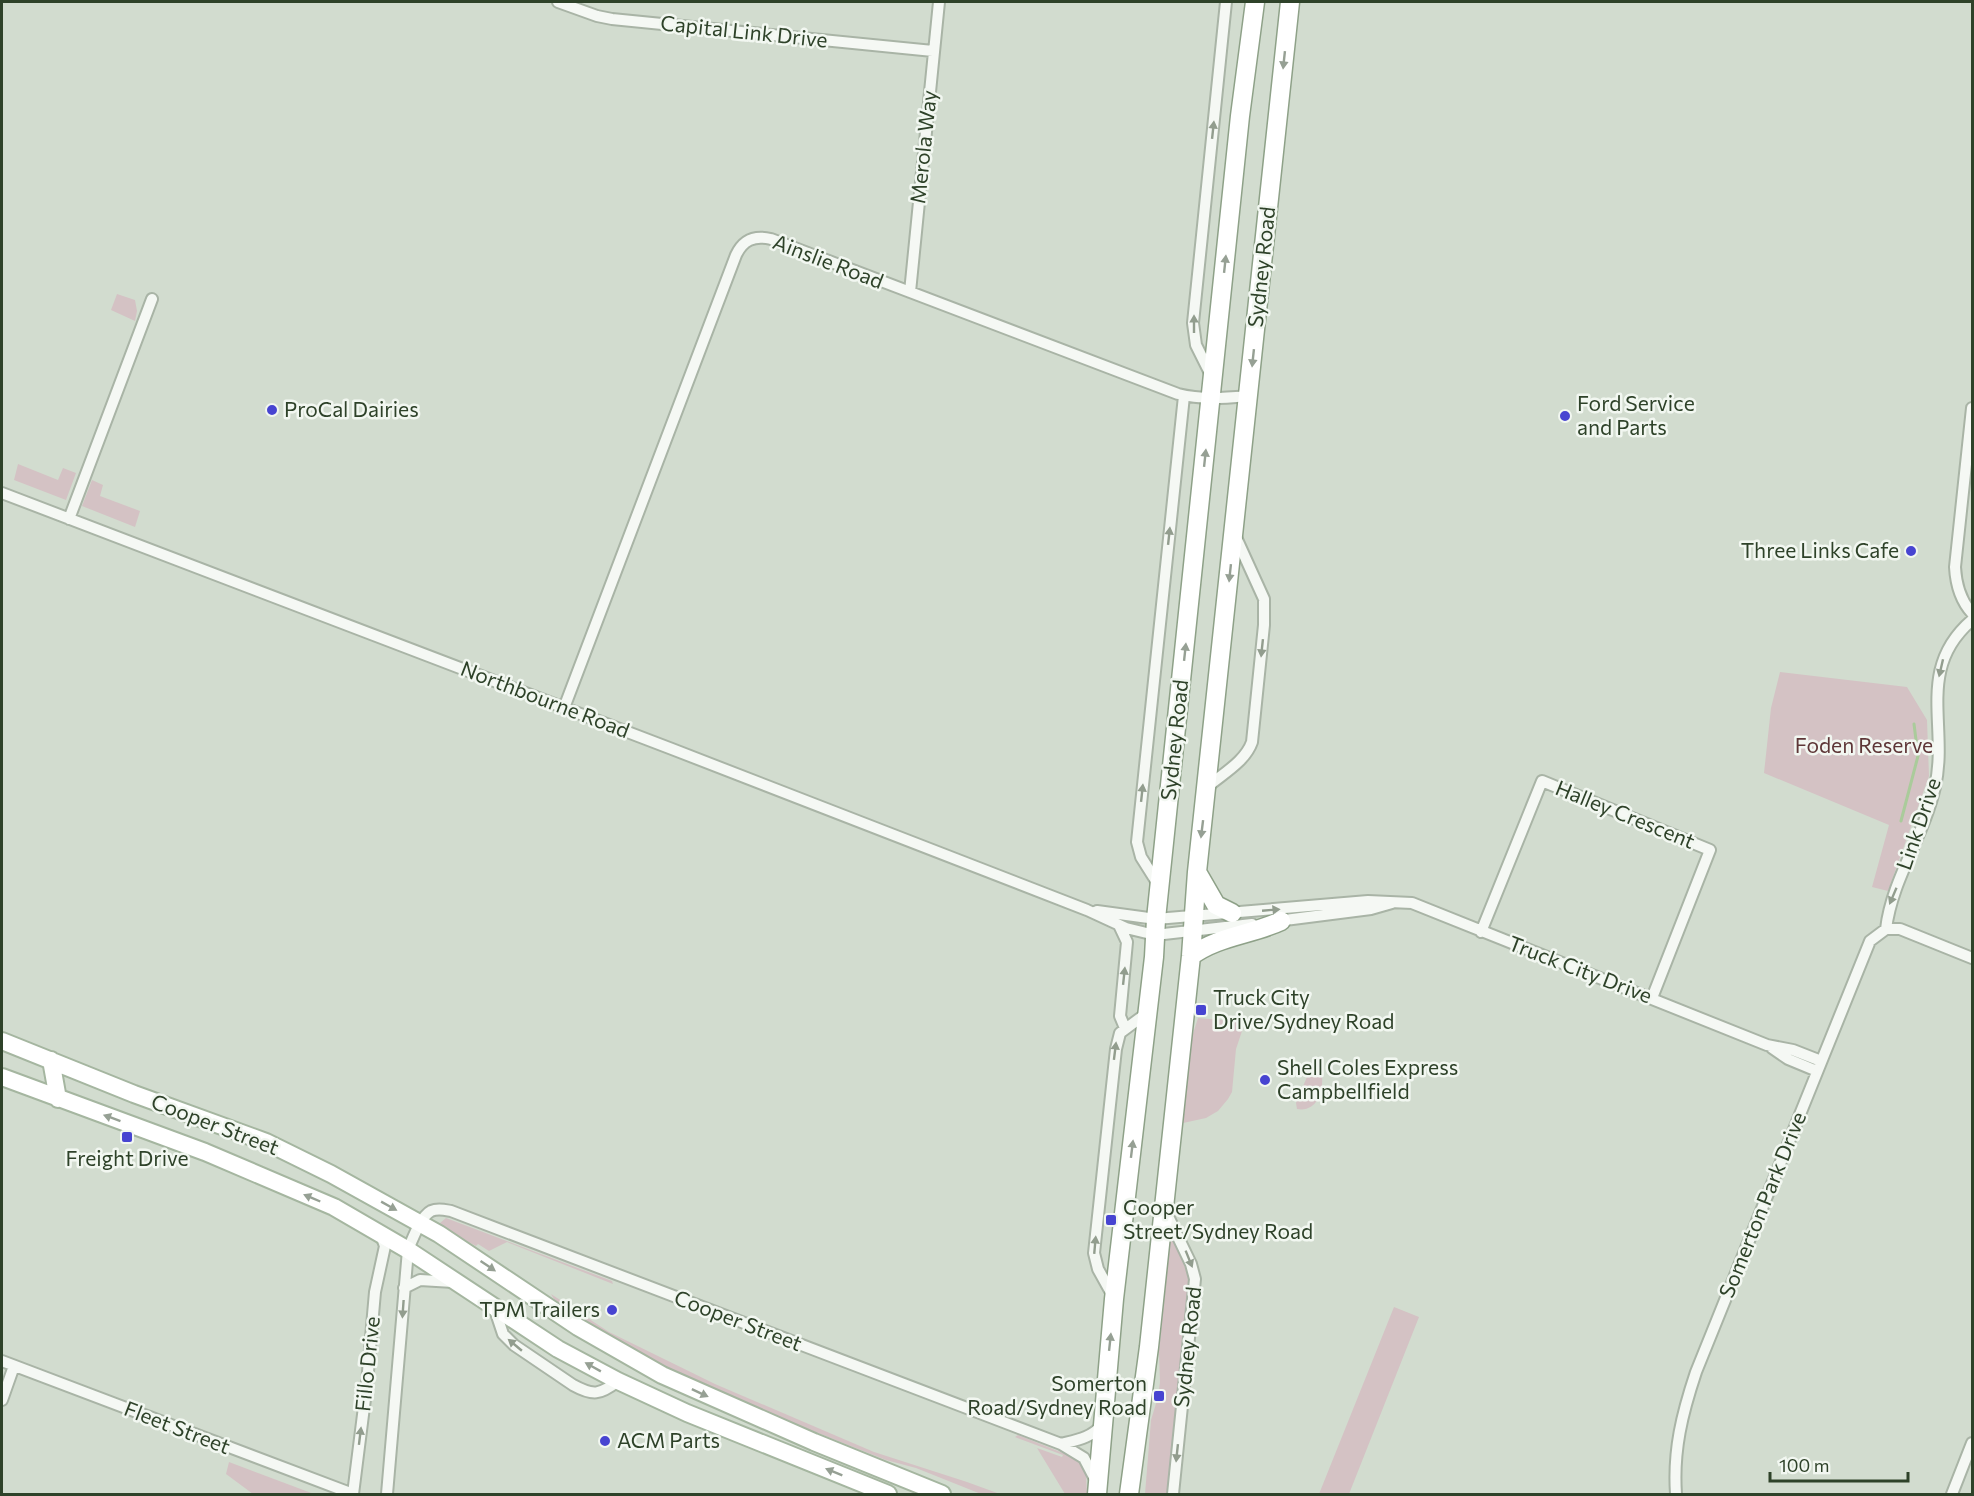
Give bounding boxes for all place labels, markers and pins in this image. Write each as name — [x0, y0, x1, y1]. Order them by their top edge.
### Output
place label: Ford Service and Parts — [1577, 390, 1695, 439]
place label: ProCal Dairies — [284, 396, 419, 421]
marker: ProCal Dairies — [265, 403, 279, 417]
marker: Ford Service and Parts — [1558, 409, 1572, 423]
place label: Three Links Cafe — [1741, 537, 1899, 562]
marker: Three Links Cafe — [1904, 544, 1918, 558]
place label: Truck City Drive/Sydney Road — [1213, 984, 1394, 1033]
marker: Truck City Drive/Sydney Road — [1194, 1003, 1208, 1017]
place label: Shell Coles Express Campbellfield — [1277, 1054, 1458, 1103]
marker: Shell Coles Express Campbellfield — [1258, 1073, 1272, 1087]
marker: Freight Drive — [120, 1130, 134, 1144]
place label: Freight Drive — [65, 1145, 189, 1170]
place label: Cooper Street/Sydney Road — [1123, 1194, 1313, 1243]
marker: Cooper Street/Sydney Road — [1104, 1213, 1118, 1227]
place label: TPM Trailers — [479, 1296, 600, 1321]
marker: TPM Trailers — [605, 1303, 619, 1317]
place label: Somerton Road/Sydney Road — [967, 1370, 1147, 1419]
marker: Somerton Road/Sydney Road — [1152, 1389, 1166, 1403]
place label: ACM Parts — [617, 1427, 720, 1452]
marker: ACM Parts — [598, 1434, 612, 1448]

